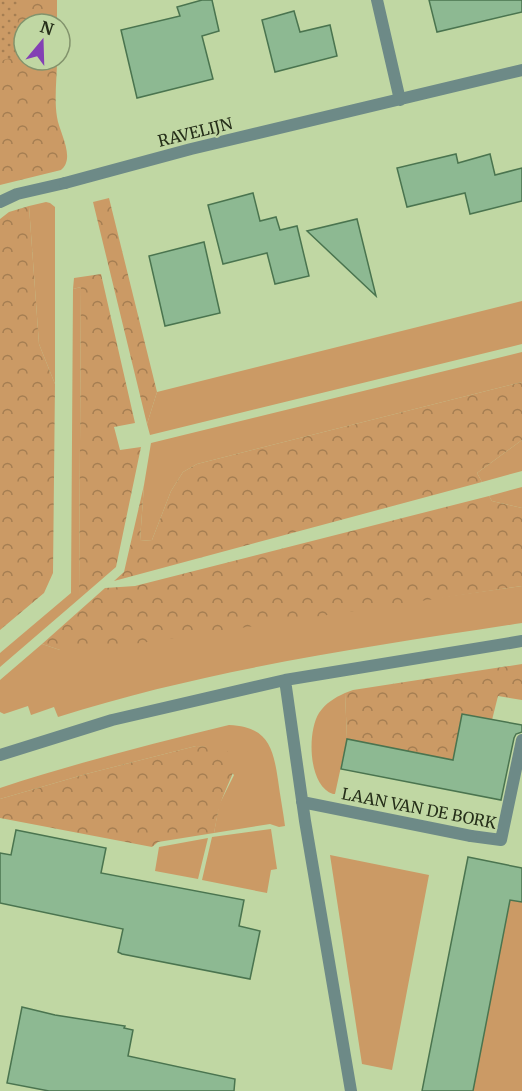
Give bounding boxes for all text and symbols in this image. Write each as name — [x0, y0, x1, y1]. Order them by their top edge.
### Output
north arrow — [12, 12, 72, 72]
text: N — [38, 16, 56, 39]
street label: RAVELIJN — [156, 113, 235, 151]
street label: LAAN VAN DE BORK — [340, 783, 498, 833]

